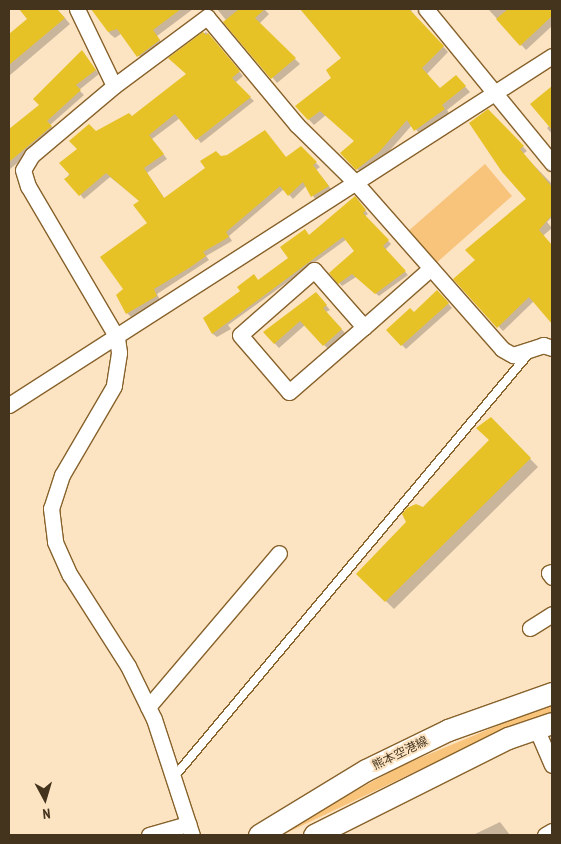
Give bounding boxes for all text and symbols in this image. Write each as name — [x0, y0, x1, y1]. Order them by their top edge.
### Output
street label: 熊本空港線 — [370, 733, 430, 773]
north arrow — [20, 774, 70, 824]
text: N — [42, 805, 51, 823]

